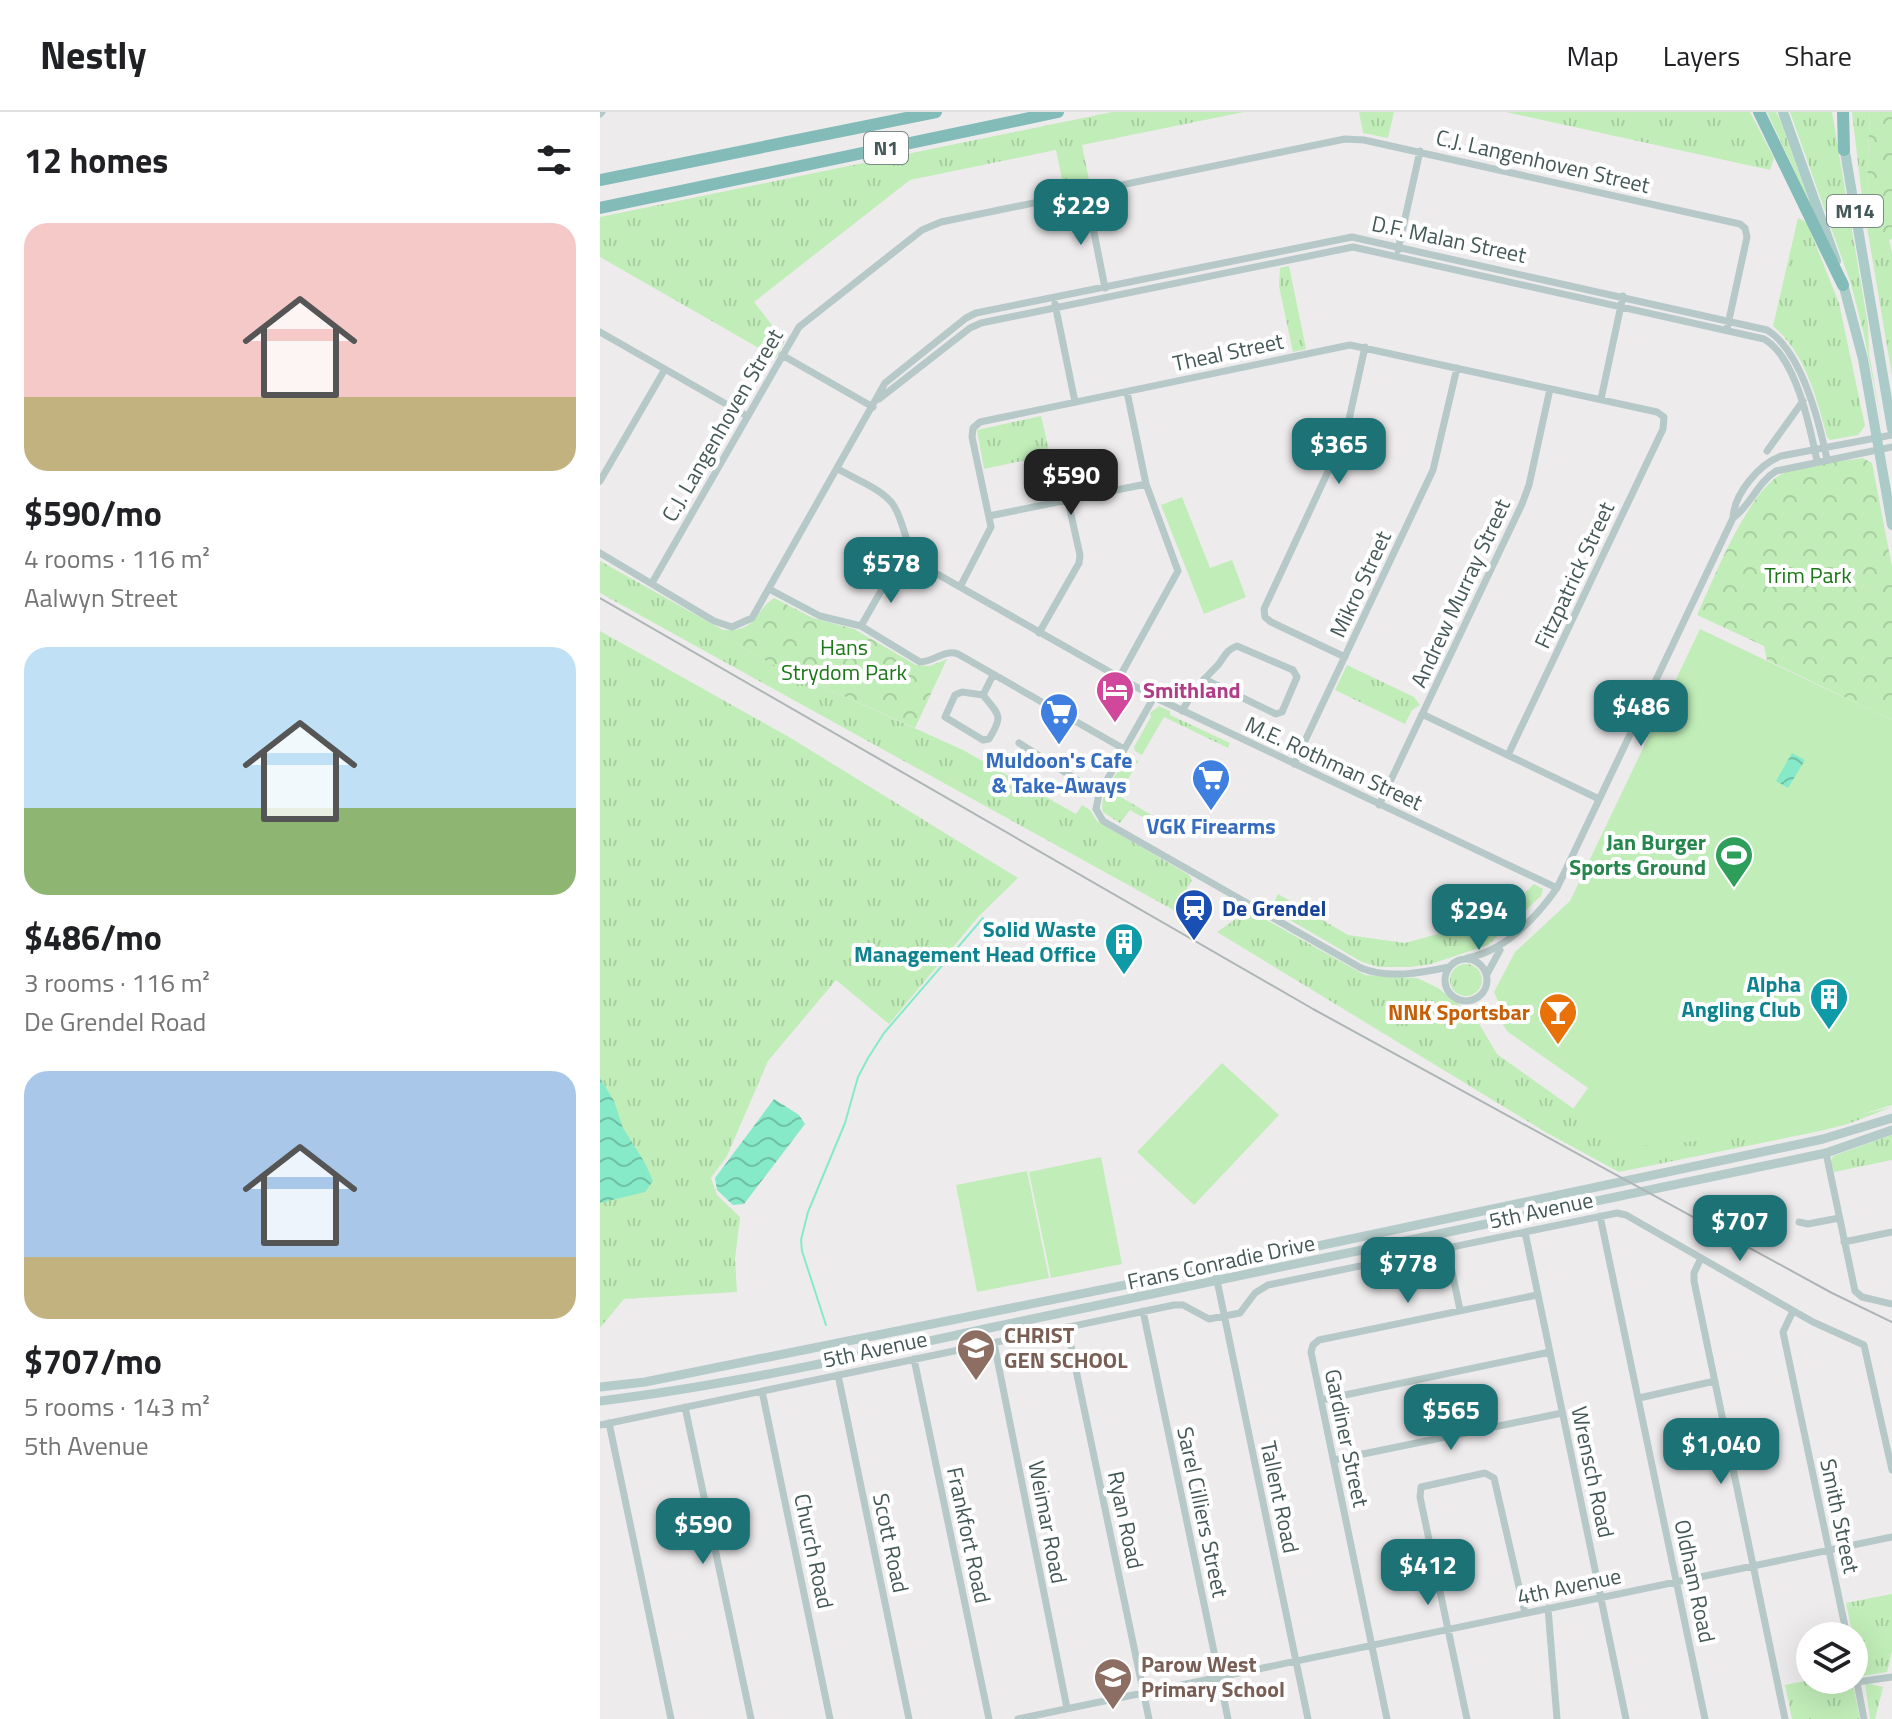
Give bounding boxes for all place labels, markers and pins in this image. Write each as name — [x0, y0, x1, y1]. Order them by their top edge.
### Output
pin: $229 — [1034, 179, 1128, 247]
pin: $365 — [1292, 418, 1386, 486]
pin: $590 — [1024, 449, 1118, 517]
pin: $578 — [844, 537, 938, 605]
hotel icon: Smithland — [1094, 669, 1136, 724]
place label: Smithland — [1143, 673, 1241, 707]
pin: $486 — [1594, 680, 1688, 748]
supermarket icon: Muldoon's Cafe & Take-Aways — [1038, 691, 1080, 746]
place label: Muldoon's Cafe & Take-Aways — [985, 743, 1133, 802]
supermarket icon: VGK Firearms — [1190, 757, 1232, 812]
place label: VGK Firearms — [1146, 809, 1276, 843]
place label: Jan Burger Sports Ground — [1569, 825, 1706, 884]
sports icon: Jan Burger Sports Ground — [1713, 834, 1755, 889]
pin: $294 — [1432, 884, 1526, 952]
station icon: De Grendel — [1173, 887, 1215, 942]
place label: De Grendel — [1222, 891, 1326, 925]
place label: Solid Waste Management Head Office — [854, 912, 1096, 971]
building icon: Solid Waste Management Head Office — [1103, 921, 1145, 976]
place label: Alpha Angling Club — [1681, 967, 1801, 1026]
building icon: Alpha Angling Club — [1808, 976, 1850, 1031]
bar icon: NNK Sportsbar — [1537, 991, 1579, 1046]
place label: NNK Sportsbar — [1388, 995, 1530, 1029]
pin: $707 — [1693, 1195, 1787, 1263]
pin: $778 — [1361, 1237, 1455, 1305]
place label: CHRIST GEN SCHOOL — [1004, 1318, 1128, 1377]
school or university icon: CHRIST GEN SCHOOL — [955, 1327, 997, 1382]
pin: $565 — [1404, 1384, 1498, 1452]
pin: $1,040 — [1656, 1418, 1786, 1486]
pin: $590 — [656, 1498, 750, 1566]
pin: $412 — [1381, 1539, 1475, 1607]
place label: Parow West Primary School — [1141, 1647, 1285, 1706]
school or university icon: Parow West Primary School — [1092, 1656, 1134, 1711]

